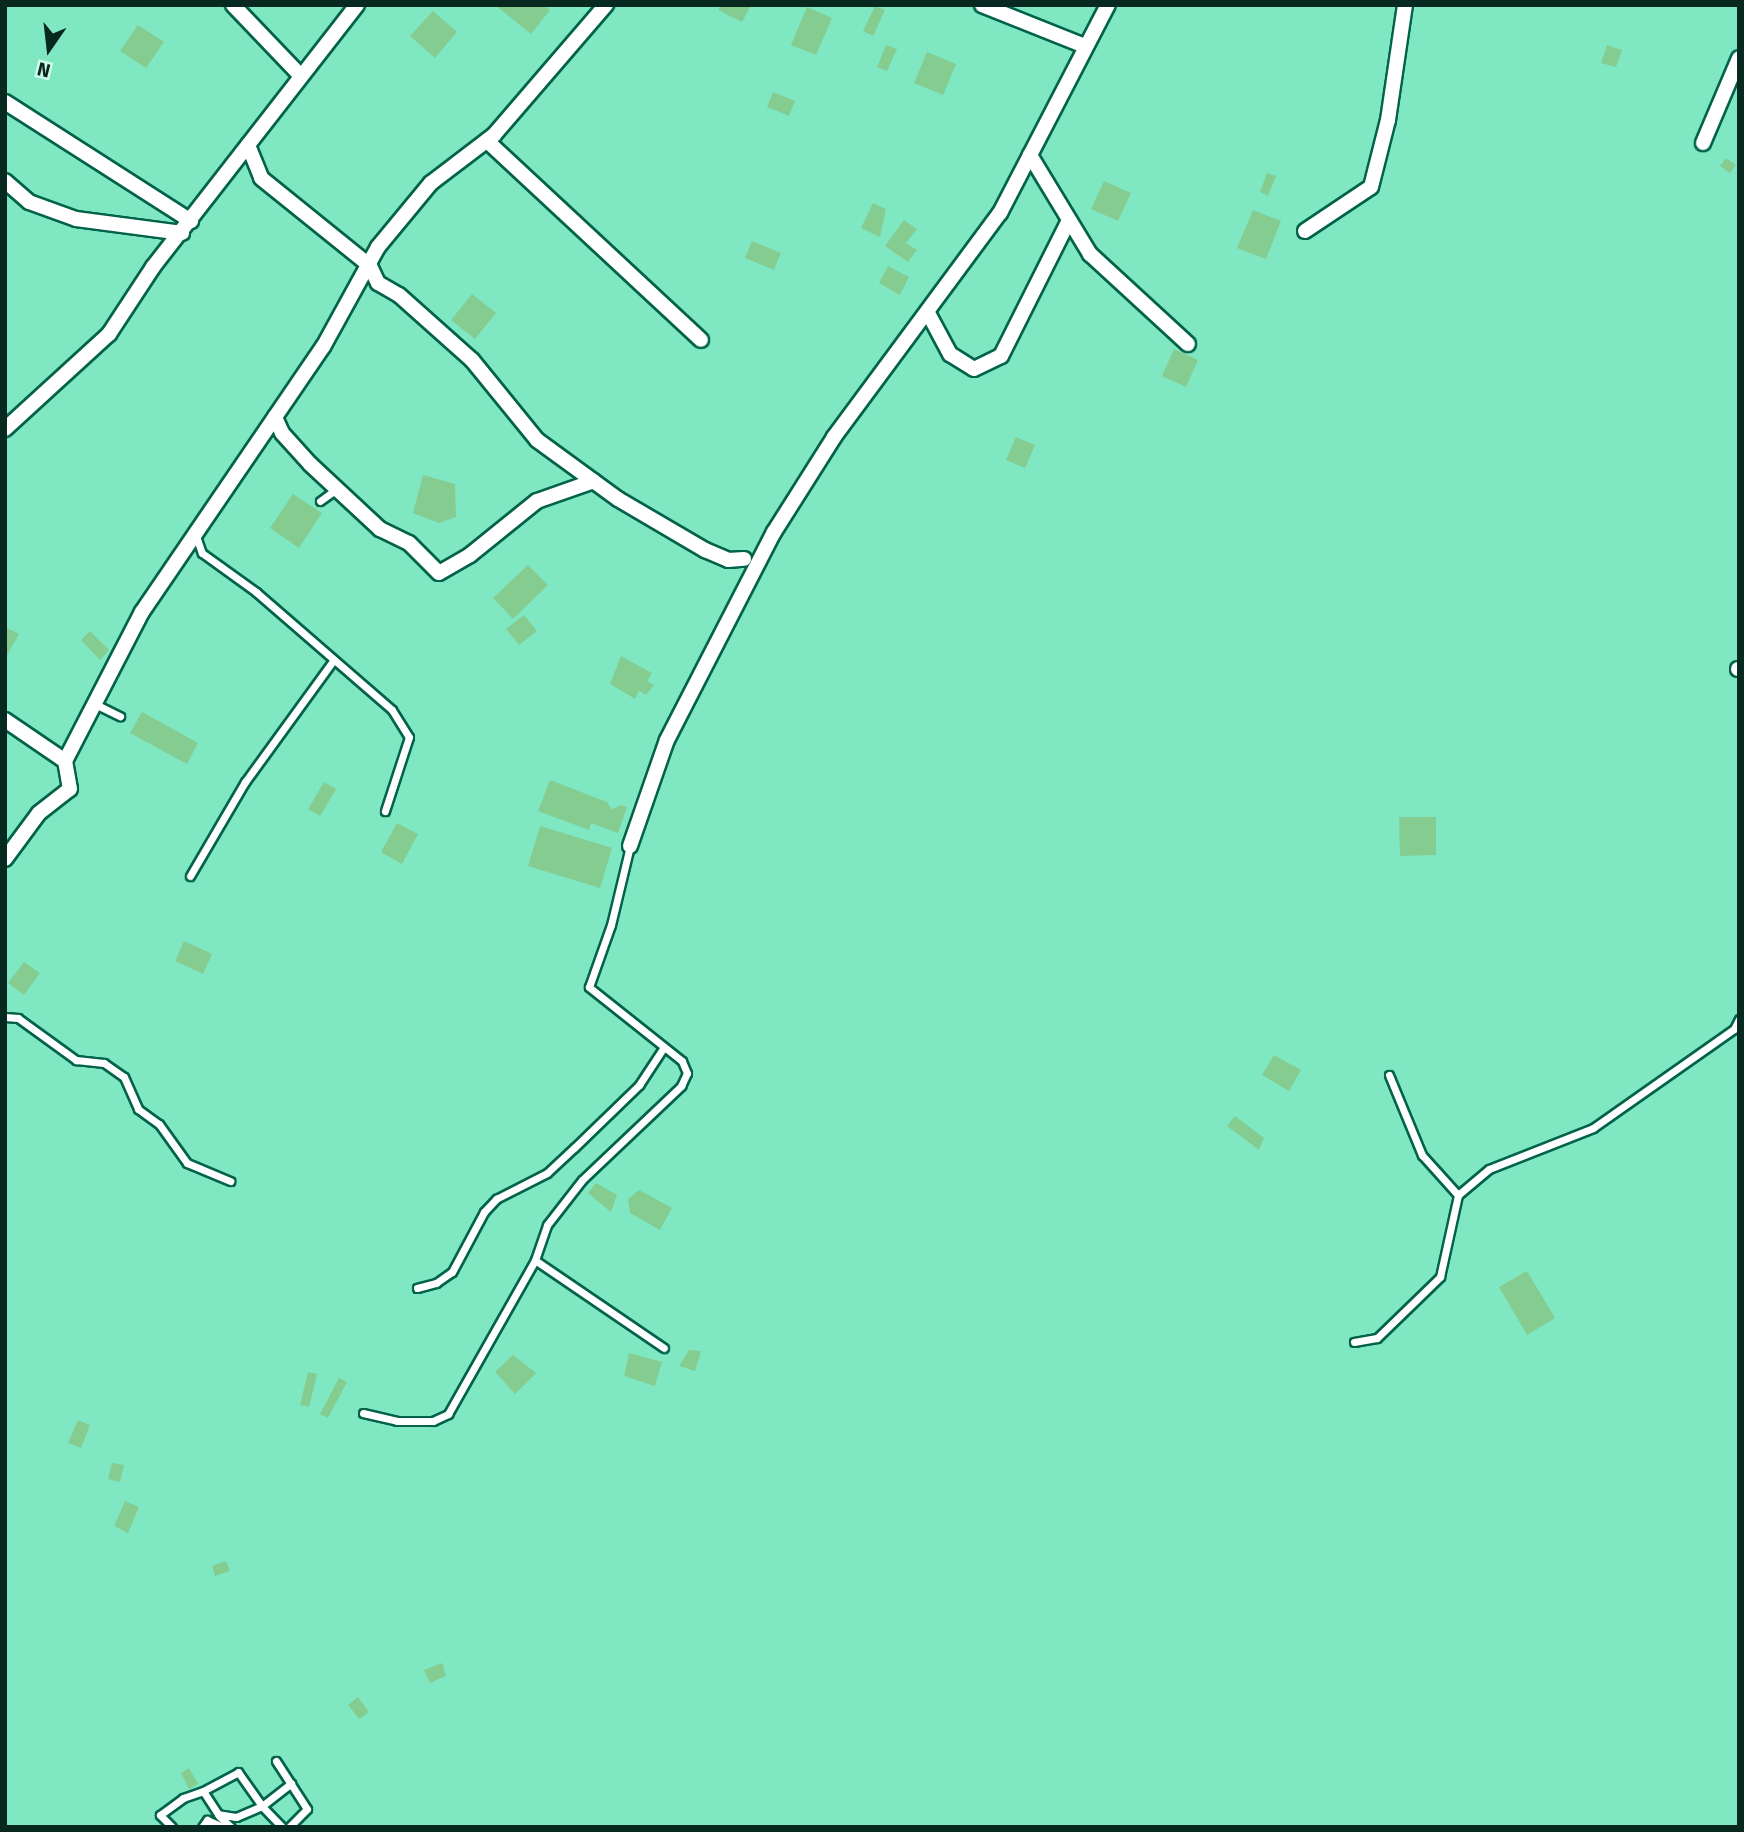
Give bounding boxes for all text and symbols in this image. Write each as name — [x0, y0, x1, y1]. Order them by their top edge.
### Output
north arrow — [14, 14, 84, 84]
text: N — [35, 57, 53, 83]

